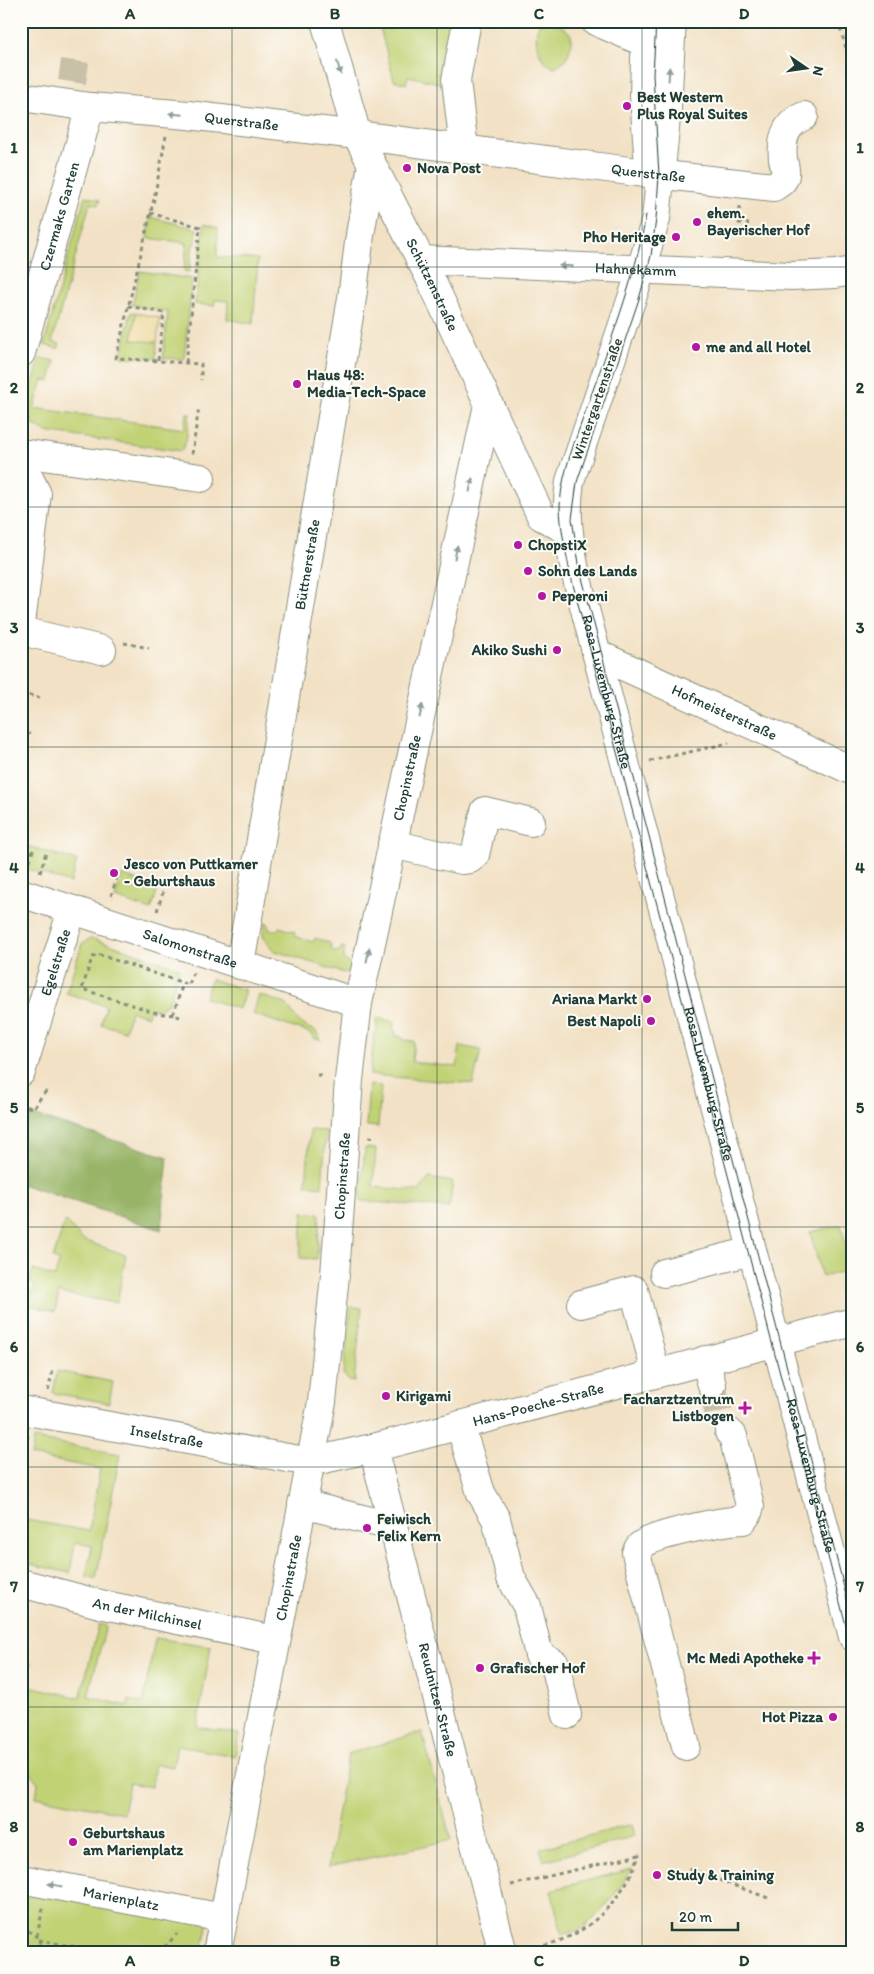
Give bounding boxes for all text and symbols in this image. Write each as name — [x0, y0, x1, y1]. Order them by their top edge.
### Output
text: A — [124, 4, 136, 23]
text: B — [330, 4, 341, 23]
text: C — [534, 4, 545, 23]
text: D — [739, 4, 750, 23]
north arrow — [782, 42, 832, 92]
one-way arrow — [336, 61, 344, 76]
text: N — [809, 64, 828, 77]
one-way arrow — [666, 65, 674, 81]
place label: Best Western Plus Royal Suites — [637, 88, 748, 124]
marker: Best Western Plus Royal Suites — [621, 100, 633, 112]
street label: Querstraße — [203, 108, 280, 135]
one-way arrow — [167, 110, 183, 118]
text: 1 — [10, 138, 18, 157]
text: 1 — [856, 138, 864, 157]
place label: Nova Post — [417, 159, 481, 177]
street label: Czermaks Garten — [36, 160, 83, 273]
street label: Querstraße — [610, 160, 686, 186]
marker: Nova Post — [401, 162, 413, 174]
place label: ehem. Bayerischer Hof — [707, 204, 810, 240]
marker: ehem. Bayerischer Hof — [691, 216, 703, 228]
place label: Pho Heritage — [583, 228, 666, 247]
marker: Pho Heritage — [670, 231, 682, 243]
street label: Schützenstraße — [402, 235, 463, 334]
street label: Hahnekamm — [595, 259, 677, 280]
one-way arrow — [558, 262, 574, 270]
street label: Wintergartenstraße — [568, 335, 626, 463]
place label: me and all Hotel — [705, 338, 812, 356]
marker: me and all Hotel — [690, 341, 702, 353]
place label: Haus 48: Media-Tech-Space — [307, 366, 426, 402]
text: 2 — [10, 378, 19, 397]
marker: Haus 48: Media-Tech-Space — [291, 378, 303, 390]
text: 2 — [856, 378, 865, 397]
one-way arrow — [467, 476, 475, 492]
street label: Büttnerstraße — [291, 518, 324, 611]
place label: ChopstiX — [528, 536, 587, 555]
marker: ChopstiX — [512, 539, 524, 551]
one-way arrow — [452, 545, 460, 560]
place label: Sohn des Lands — [538, 562, 637, 580]
marker: Sohn des Lands — [522, 565, 534, 577]
place label: Peperoni — [552, 587, 608, 606]
marker: Peperoni — [536, 590, 548, 602]
street label: Rosa-Luxemburg-Straße — [578, 613, 635, 771]
text: 3 — [10, 618, 19, 637]
text: 3 — [856, 618, 865, 637]
place label: Akiko Sushi — [471, 641, 547, 659]
marker: Akiko Sushi — [551, 644, 563, 656]
street label: Hofmeisterstraße — [669, 680, 780, 744]
one-way arrow — [418, 703, 426, 719]
street label: Chopinstraße — [389, 733, 425, 823]
place label: Jesco von Puttkamer - Geburtshaus — [123, 855, 259, 890]
text: 4 — [9, 858, 19, 877]
text: 4 — [855, 858, 865, 877]
marker: Jesco von Puttkamer - Geburtshaus — [108, 867, 120, 879]
street label: Salomonstraße — [140, 924, 240, 972]
street label: Egelstraße — [37, 927, 75, 998]
one-way arrow — [364, 948, 372, 963]
place label: Ariana Markt — [551, 990, 637, 1008]
marker: Ariana Markt — [641, 993, 653, 1005]
street label: Rosa-Luxemburg-Straße — [680, 1005, 737, 1163]
place label: Best Napoli — [567, 1012, 641, 1031]
marker: Best Napoli — [645, 1015, 657, 1027]
text: 5 — [10, 1098, 19, 1117]
text: 5 — [856, 1098, 865, 1117]
street label: Chopinstraße — [330, 1131, 354, 1220]
text: 6 — [10, 1337, 19, 1356]
text: 6 — [856, 1337, 865, 1356]
street label: Hans-Poeche-Straße — [471, 1379, 606, 1430]
place label: Kirigami — [396, 1387, 451, 1406]
marker: Kirigami — [380, 1390, 392, 1402]
place label: Facharztzentrum Listbogen — [623, 1390, 735, 1426]
street label: Rosa-Luxemburg-Straße — [782, 1397, 840, 1555]
marker: Facharztzentrum Listbogen — [738, 1401, 752, 1415]
street label: Inselstraße — [129, 1421, 205, 1452]
place label: Feiwisch Felix Kern — [377, 1510, 441, 1545]
marker: Feiwisch Felix Kern — [361, 1522, 373, 1534]
street label: Chopinstraße — [271, 1533, 306, 1622]
text: 7 — [9, 1577, 18, 1596]
text: 7 — [855, 1577, 864, 1596]
street label: An der Milchinsel — [91, 1593, 204, 1634]
street label: Reudnitzer Straße — [415, 1641, 461, 1759]
place label: Mc Medi Apotheke — [687, 1649, 804, 1668]
marker: Mc Medi Apotheke — [808, 1652, 820, 1664]
place label: Grafischer Hof — [490, 1659, 586, 1677]
marker: Grafischer Hof — [474, 1662, 486, 1674]
place label: Hot Pizza — [762, 1708, 823, 1726]
marker: Hot Pizza — [827, 1711, 839, 1723]
text: 8 — [10, 1817, 19, 1836]
text: 8 — [856, 1817, 865, 1836]
place label: Geburtshaus am Marienplatz — [83, 1824, 184, 1860]
marker: Geburtshaus am Marienplatz — [67, 1836, 79, 1848]
place label: Study & Training — [667, 1866, 774, 1885]
marker: Study & Training — [651, 1869, 663, 1881]
one-way arrow — [46, 1881, 62, 1889]
street label: Marienplatz — [82, 1882, 161, 1915]
scale bar — [672, 1899, 738, 1931]
text: 20 m — [679, 1908, 713, 1926]
text: A — [124, 1951, 136, 1970]
text: B — [330, 1951, 341, 1970]
text: C — [534, 1951, 545, 1970]
text: D — [739, 1951, 750, 1970]

